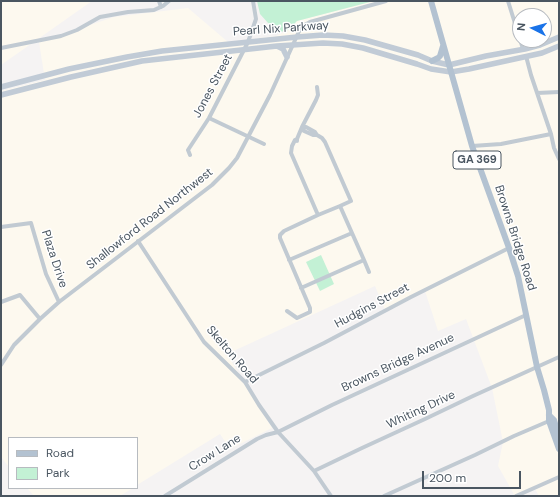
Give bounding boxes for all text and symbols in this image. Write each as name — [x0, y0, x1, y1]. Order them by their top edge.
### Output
north arrow — [512, 8, 552, 48]
street label: Pearl Nix Parkway — [232, 18, 330, 40]
text: N — [514, 22, 528, 32]
street label: Jones Street — [190, 52, 236, 120]
road number: GA 369 — [453, 151, 501, 169]
street label: Shallowford Road Northwest — [84, 165, 216, 273]
street label: Browns Bridge Road — [491, 183, 539, 293]
street label: Plaza Drive — [38, 228, 70, 290]
street label: Hudgins Street — [332, 280, 412, 332]
street label: Skelton Road — [203, 323, 261, 387]
street label: Browns Bridge Avenue — [339, 331, 457, 395]
street label: Whiting Drive — [384, 388, 458, 432]
street label: Crow Lane — [186, 431, 244, 475]
legend — [8, 437, 138, 489]
text: Road — [46, 445, 74, 461]
scale bar — [424, 463, 523, 489]
text: Park — [46, 465, 70, 481]
text: 200 m — [429, 470, 466, 486]

